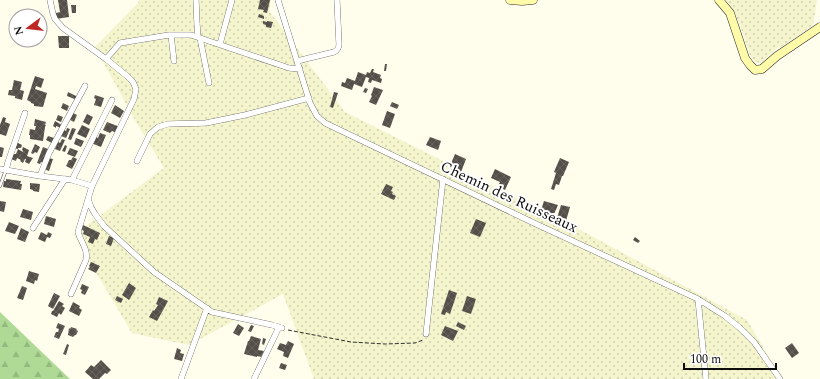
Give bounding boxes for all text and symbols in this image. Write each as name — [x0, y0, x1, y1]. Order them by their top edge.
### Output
north arrow — [8, 8, 48, 48]
text: N — [9, 24, 28, 37]
street label: Chemin des Ruisseaux — [437, 155, 582, 239]
scale bar — [684, 345, 776, 371]
text: 100 m — [690, 350, 721, 369]

